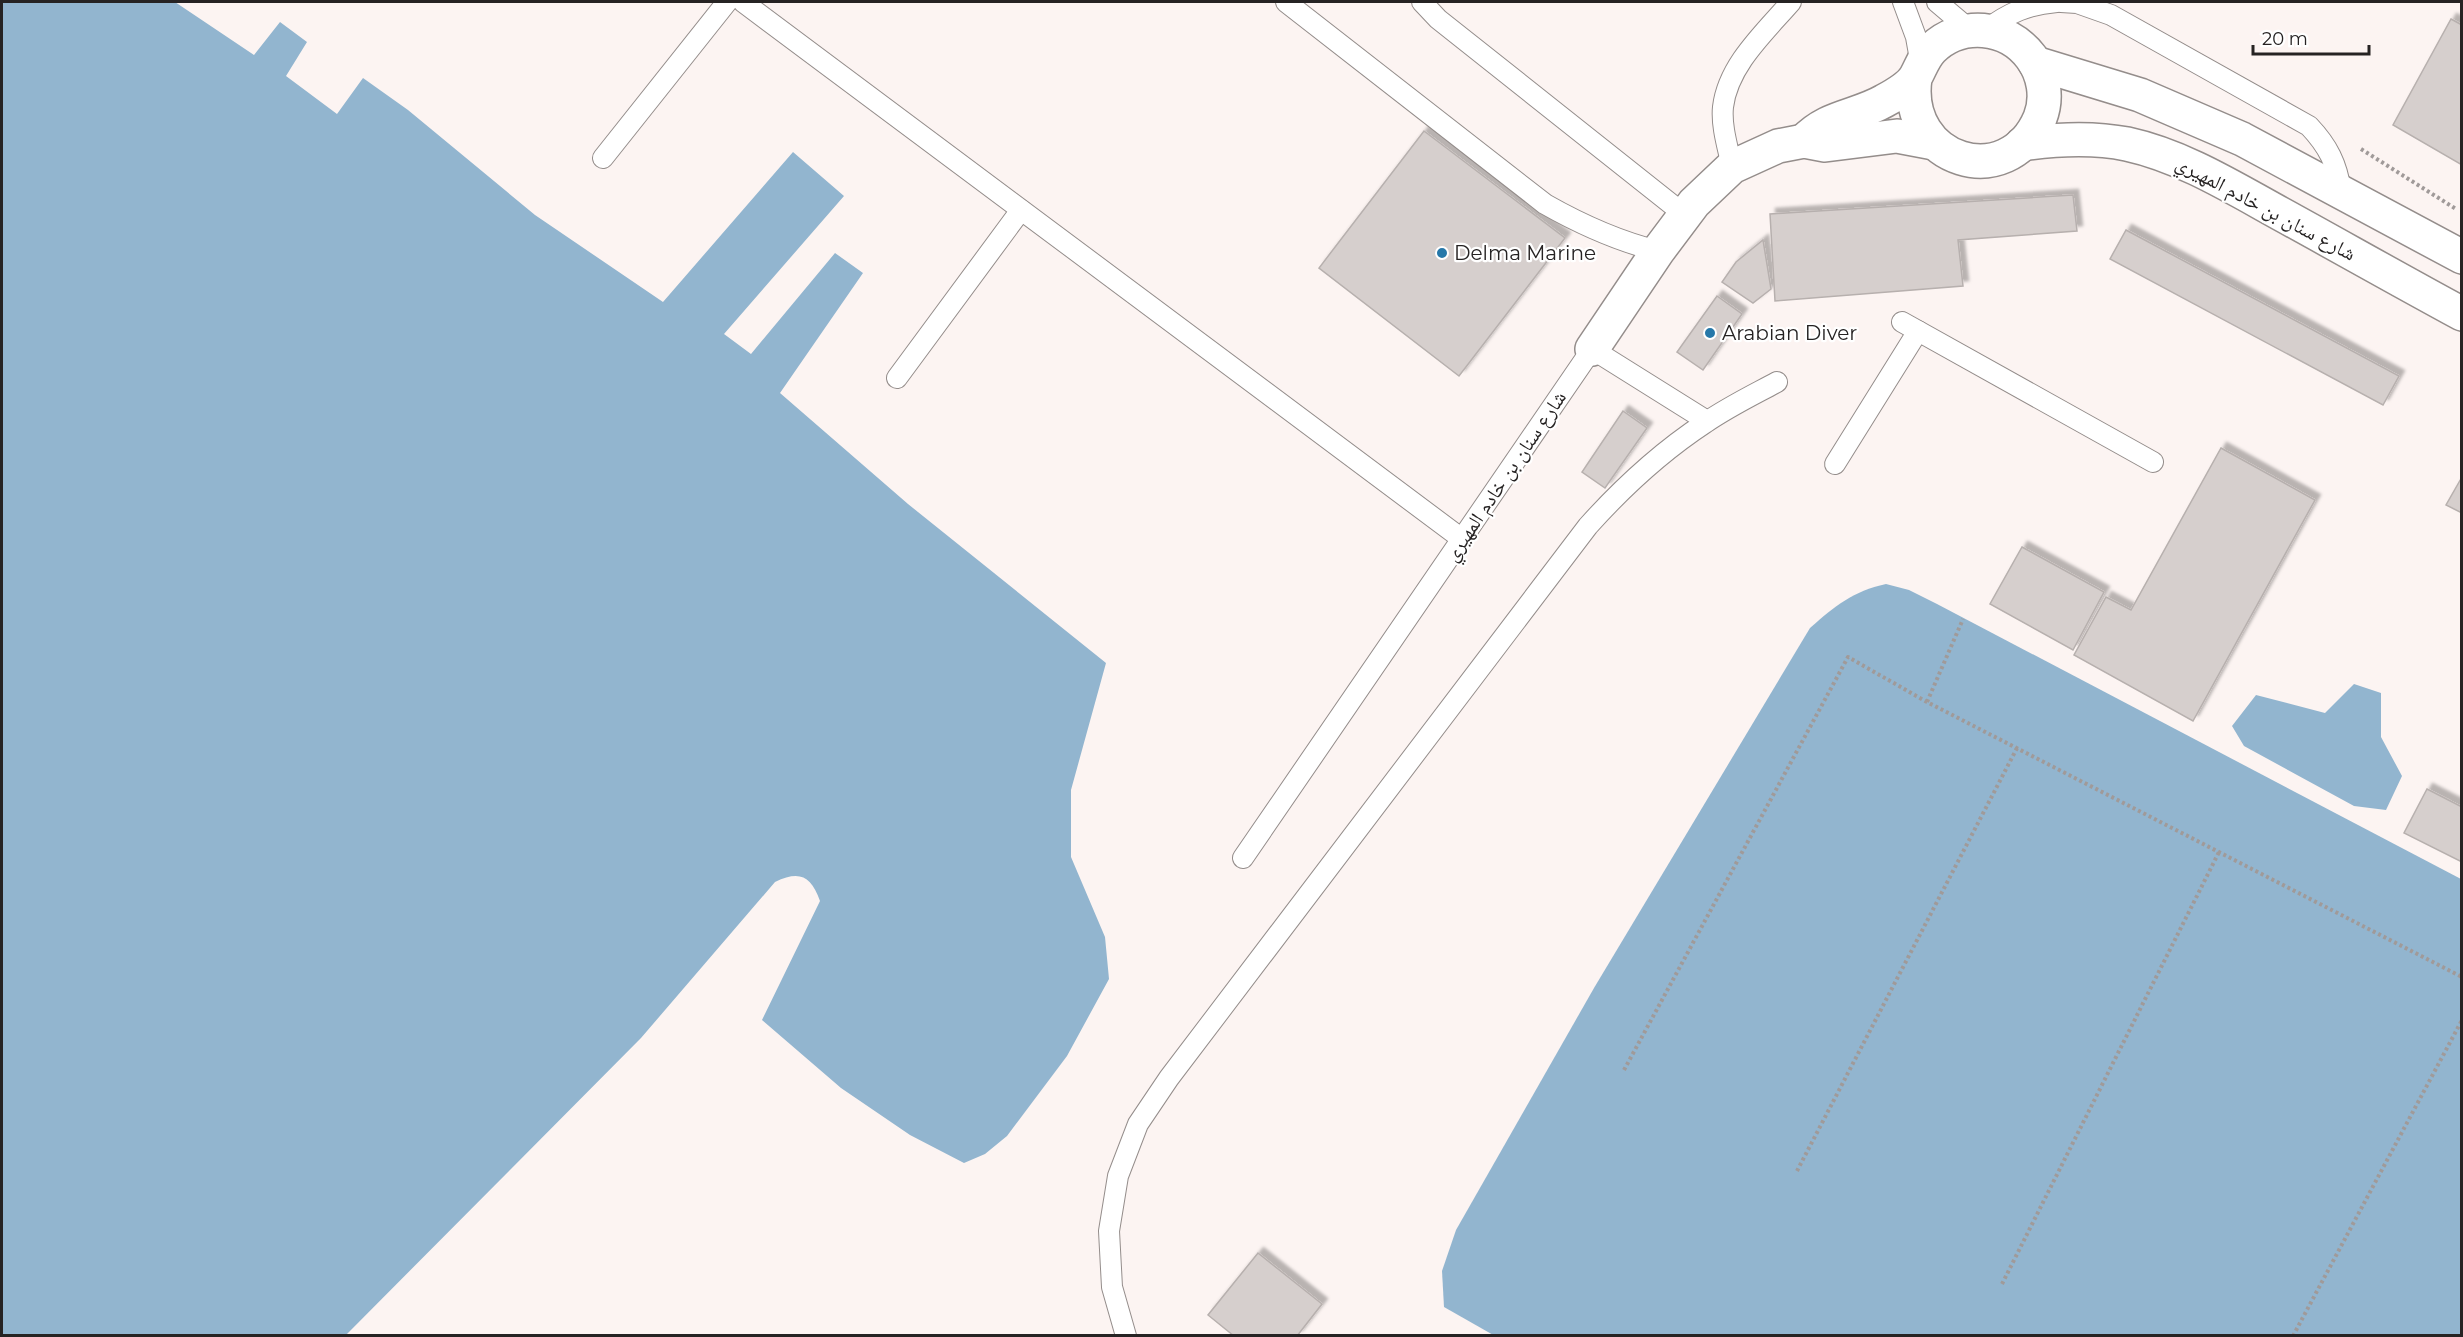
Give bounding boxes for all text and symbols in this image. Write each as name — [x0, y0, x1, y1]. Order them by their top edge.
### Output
scale bar — [2253, 18, 2368, 56]
text: 20 m — [2262, 28, 2308, 50]
street label: شارع سنان بن خادم المهيري — [2170, 150, 2360, 269]
place label: Delma Marine — [1454, 241, 1596, 265]
marker: Delma Marine — [1435, 246, 1449, 260]
place label: Arabian Diver — [1722, 321, 1857, 345]
marker: Arabian Diver — [1703, 326, 1717, 340]
street label: شارع سنان بن خادم المهيري — [1439, 386, 1574, 568]

